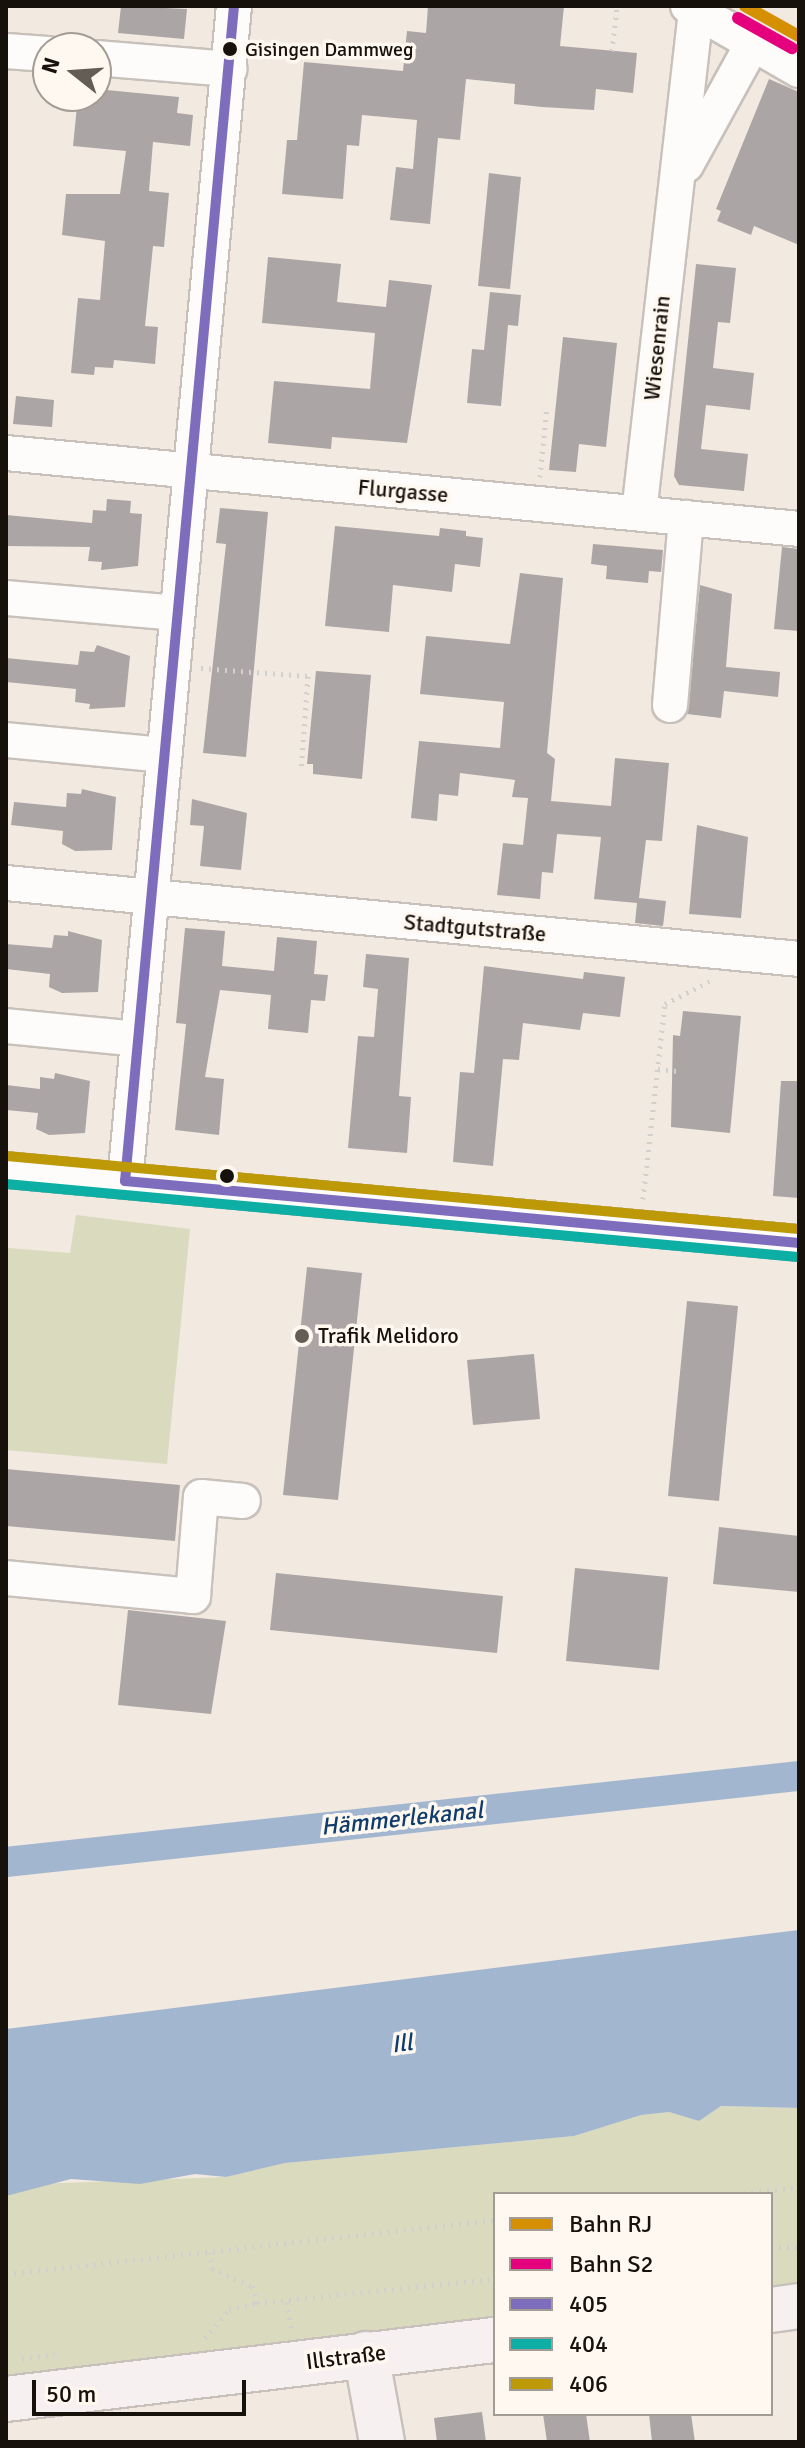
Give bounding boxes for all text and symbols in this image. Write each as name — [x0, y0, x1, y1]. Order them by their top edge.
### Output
north arrow — [32, 32, 112, 112]
place label: Gisingen Dammweg — [245, 37, 414, 61]
marker: Gisingen Dammweg — [222, 41, 238, 57]
text: N — [35, 54, 66, 77]
street label: Wiesenrain — [638, 294, 676, 402]
street label: Flurgasse — [357, 474, 449, 508]
street label: Stadtgutstraße — [403, 909, 547, 947]
unlabelled marker — [219, 1168, 235, 1184]
place label: Trafik Melidoro — [318, 1323, 459, 1349]
marker: Trafik Melidoro — [293, 1327, 311, 1345]
water label: Hämmerlekanal — [320, 1796, 484, 1842]
water label: Ill — [390, 2028, 414, 2060]
legend — [493, 2192, 773, 2416]
text: Bahn RJ — [569, 2209, 652, 2239]
text: Bahn S2 — [569, 2249, 653, 2279]
text: 405 — [569, 2289, 608, 2319]
text: 404 — [569, 2329, 608, 2359]
street label: Illstraße — [305, 2339, 387, 2375]
scale bar — [36, 2364, 250, 2414]
text: 406 — [569, 2369, 608, 2399]
text: 50 m — [46, 2379, 96, 2409]

